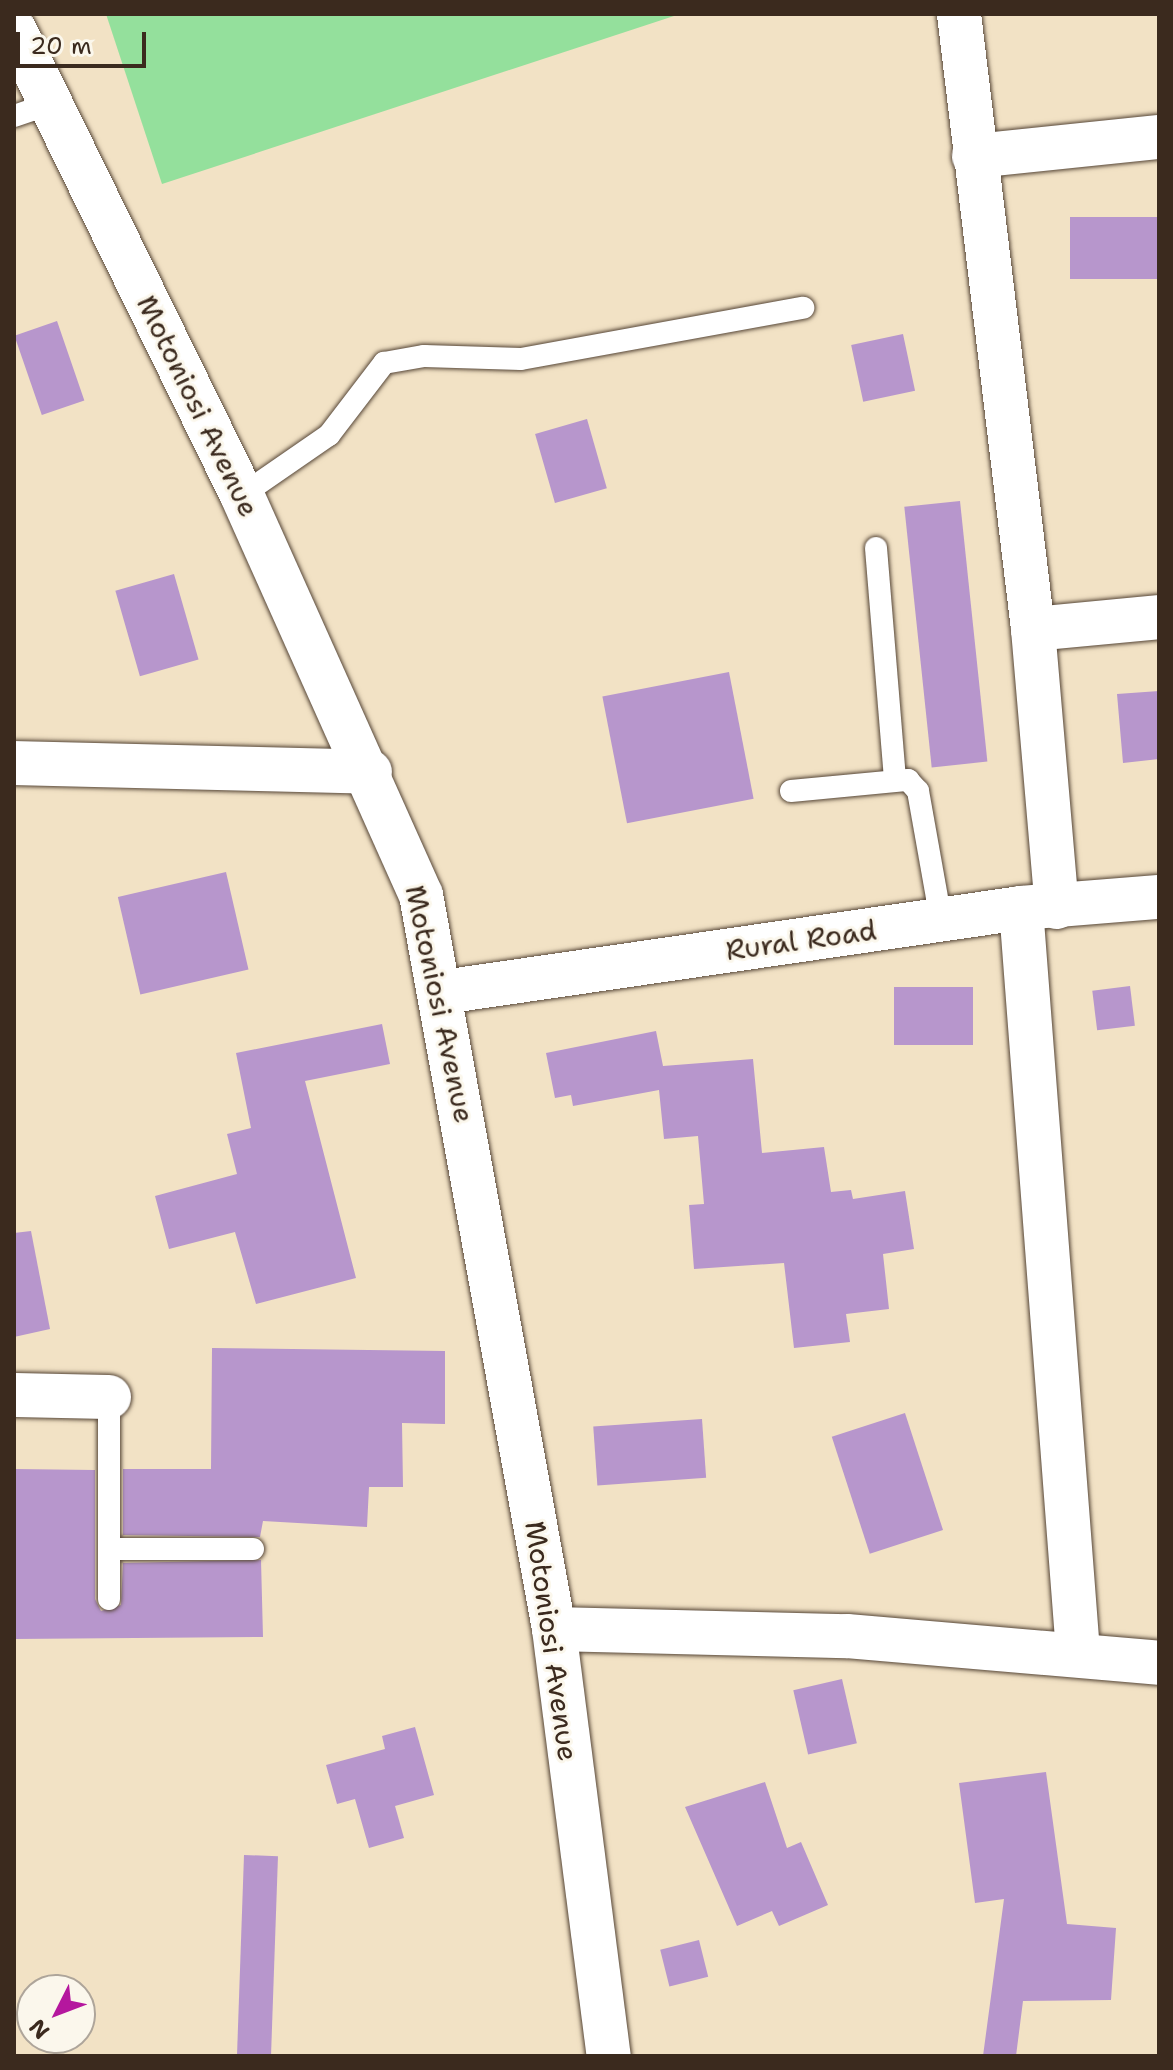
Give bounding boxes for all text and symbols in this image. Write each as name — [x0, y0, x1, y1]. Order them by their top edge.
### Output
scale bar — [20, 16, 150, 66]
text: 20 m — [30, 30, 92, 62]
street label: Motoniosi Avenue — [130, 290, 266, 522]
street label: Motoniosi Avenue — [398, 882, 482, 1126]
street label: Rural Road — [724, 913, 878, 967]
street label: Motoniosi Avenue — [519, 1519, 585, 1763]
north arrow — [16, 1974, 96, 2054]
text: N — [23, 2013, 56, 2045]

